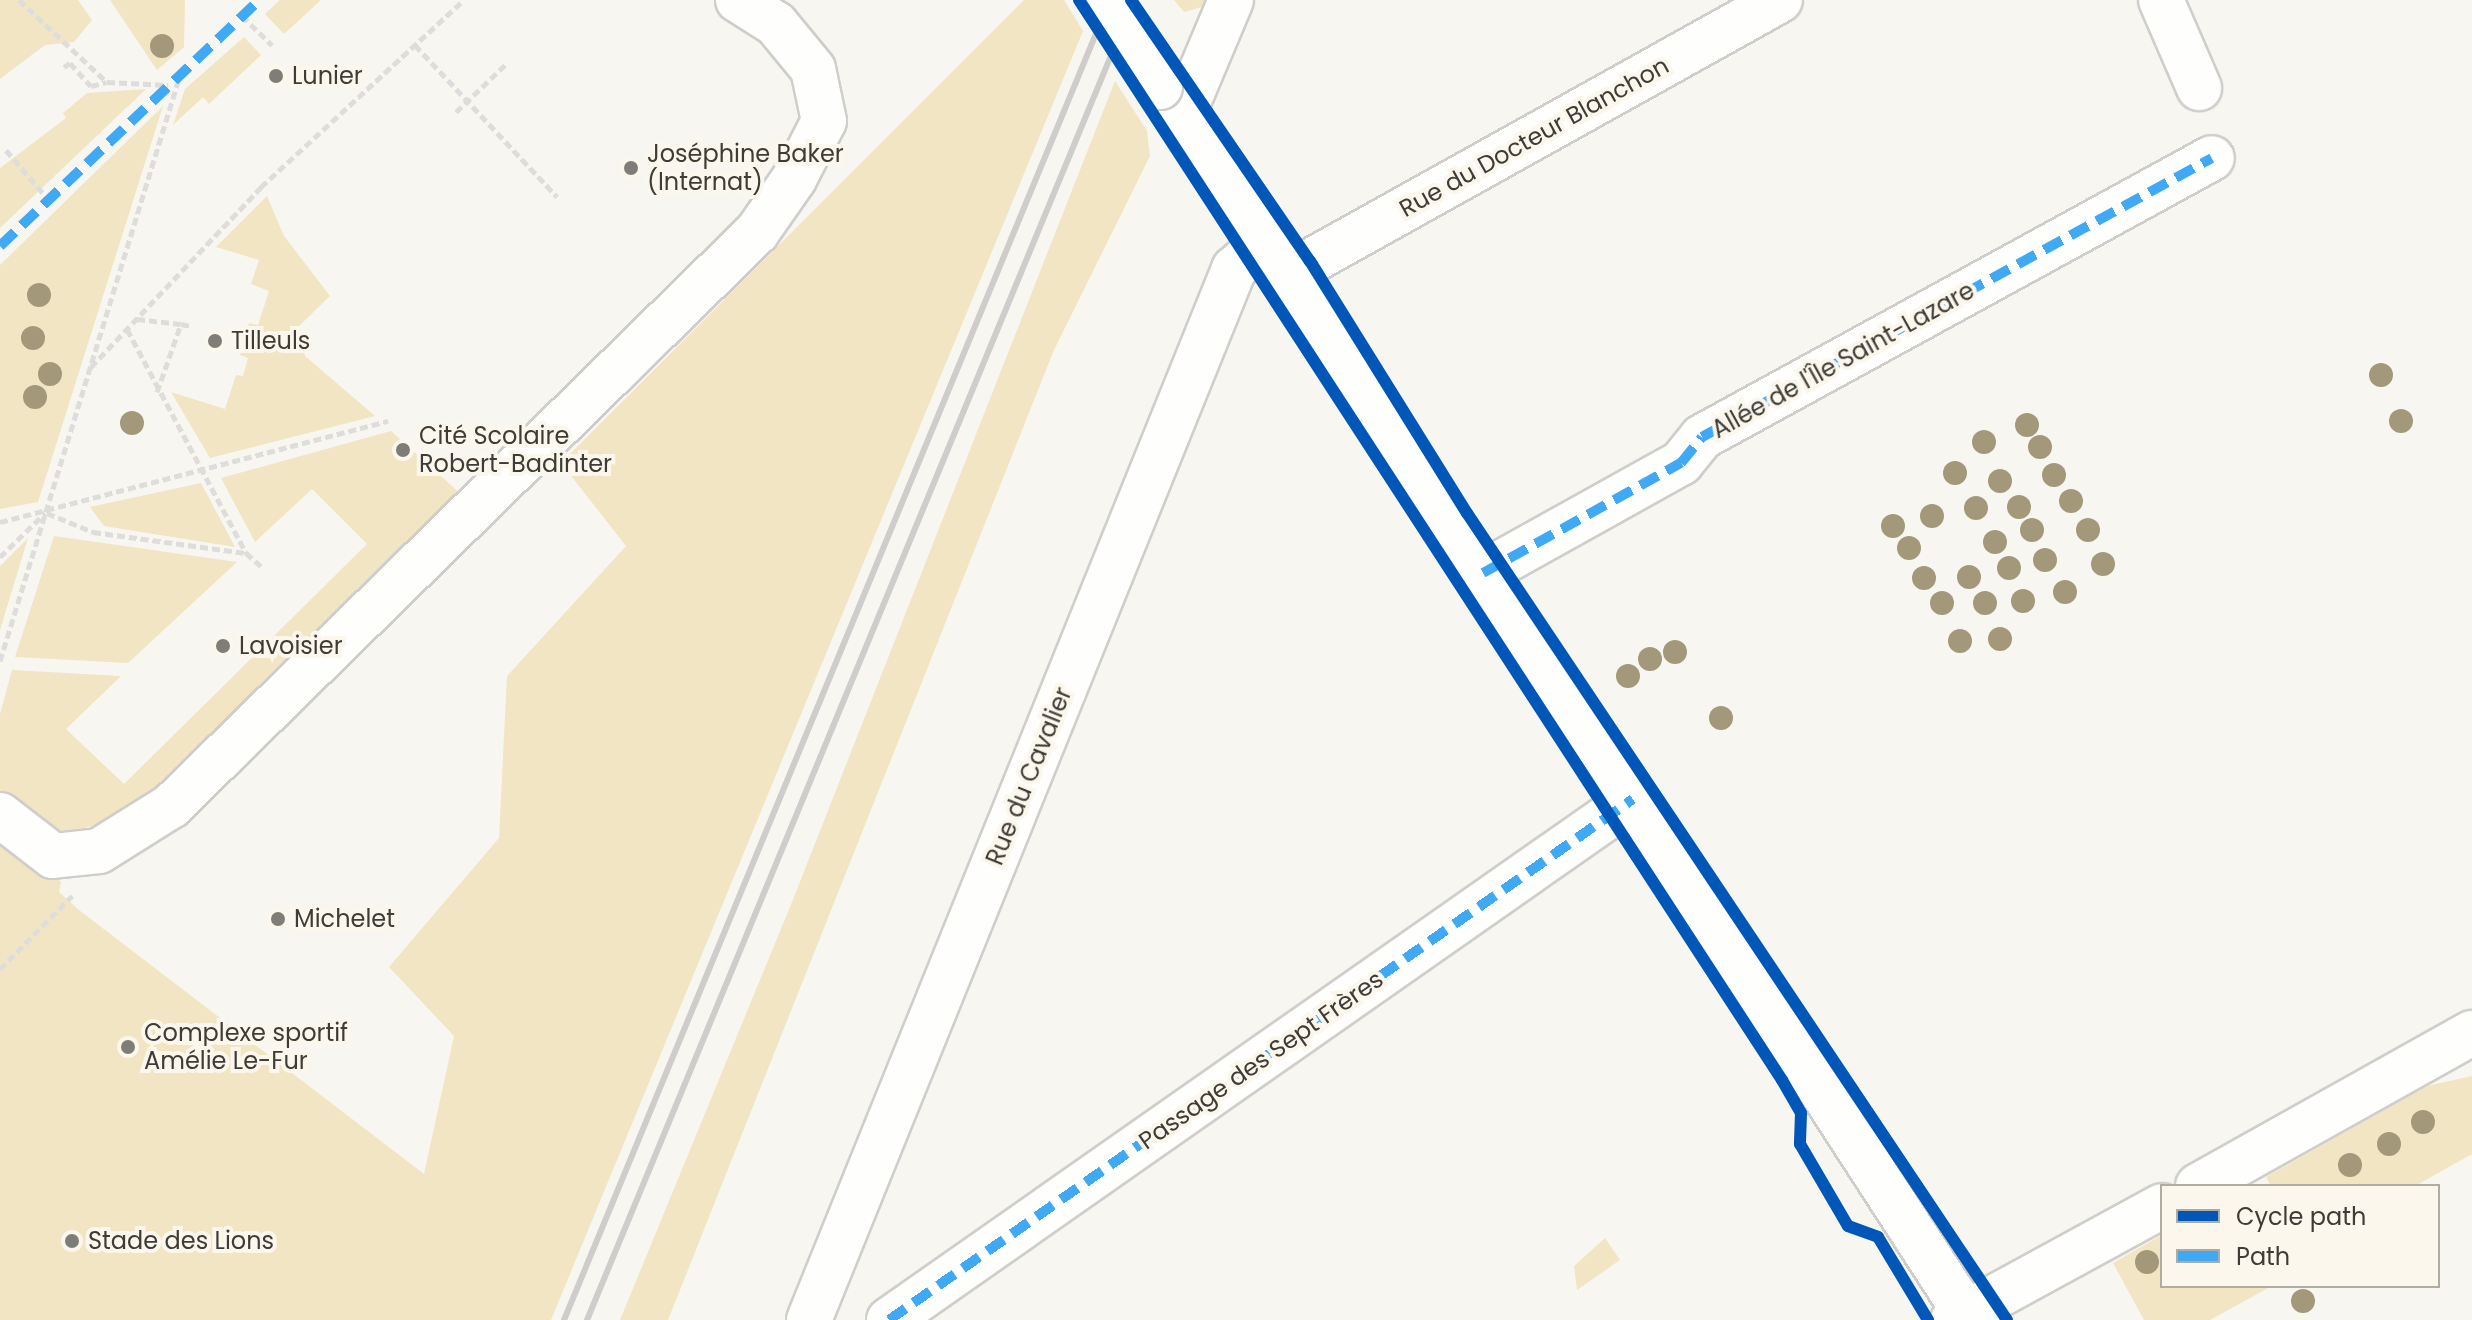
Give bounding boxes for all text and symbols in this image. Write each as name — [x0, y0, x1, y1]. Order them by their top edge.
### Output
street label: Rue du Docteur Blanchon — [1394, 51, 1674, 223]
place label: Lunier — [292, 62, 363, 90]
marker: Lunier — [267, 67, 285, 85]
place label: Joséphine Baker (Internat) — [647, 140, 844, 196]
marker: Joséphine Baker (Internat) — [622, 159, 640, 177]
street label: Allée de l'Île Saint-Lazare — [1707, 276, 1979, 444]
place label: Tilleuls — [231, 327, 310, 355]
marker: Tilleuls — [206, 332, 224, 350]
place label: Cité Scolaire Robert-Badinter — [419, 422, 612, 478]
marker: Cité Scolaire Robert-Badinter — [394, 441, 412, 459]
place label: Lavoisier — [239, 632, 343, 660]
marker: Lavoisier — [214, 637, 232, 655]
street label: Rue du Cavalier — [980, 683, 1078, 869]
place label: Michelet — [294, 905, 395, 933]
marker: Michelet — [269, 910, 287, 928]
street label: Passage des Sept Frères — [1133, 965, 1389, 1155]
place label: Complexe sportif Amélie Le-Fur — [144, 1019, 348, 1075]
marker: Complexe sportif Amélie Le-Fur — [119, 1038, 137, 1056]
legend — [2160, 1184, 2440, 1288]
text: Cycle path — [2236, 1200, 2366, 1233]
place label: Stade des Lions — [88, 1227, 274, 1255]
marker: Stade des Lions — [63, 1232, 81, 1250]
text: Path — [2236, 1240, 2290, 1273]

